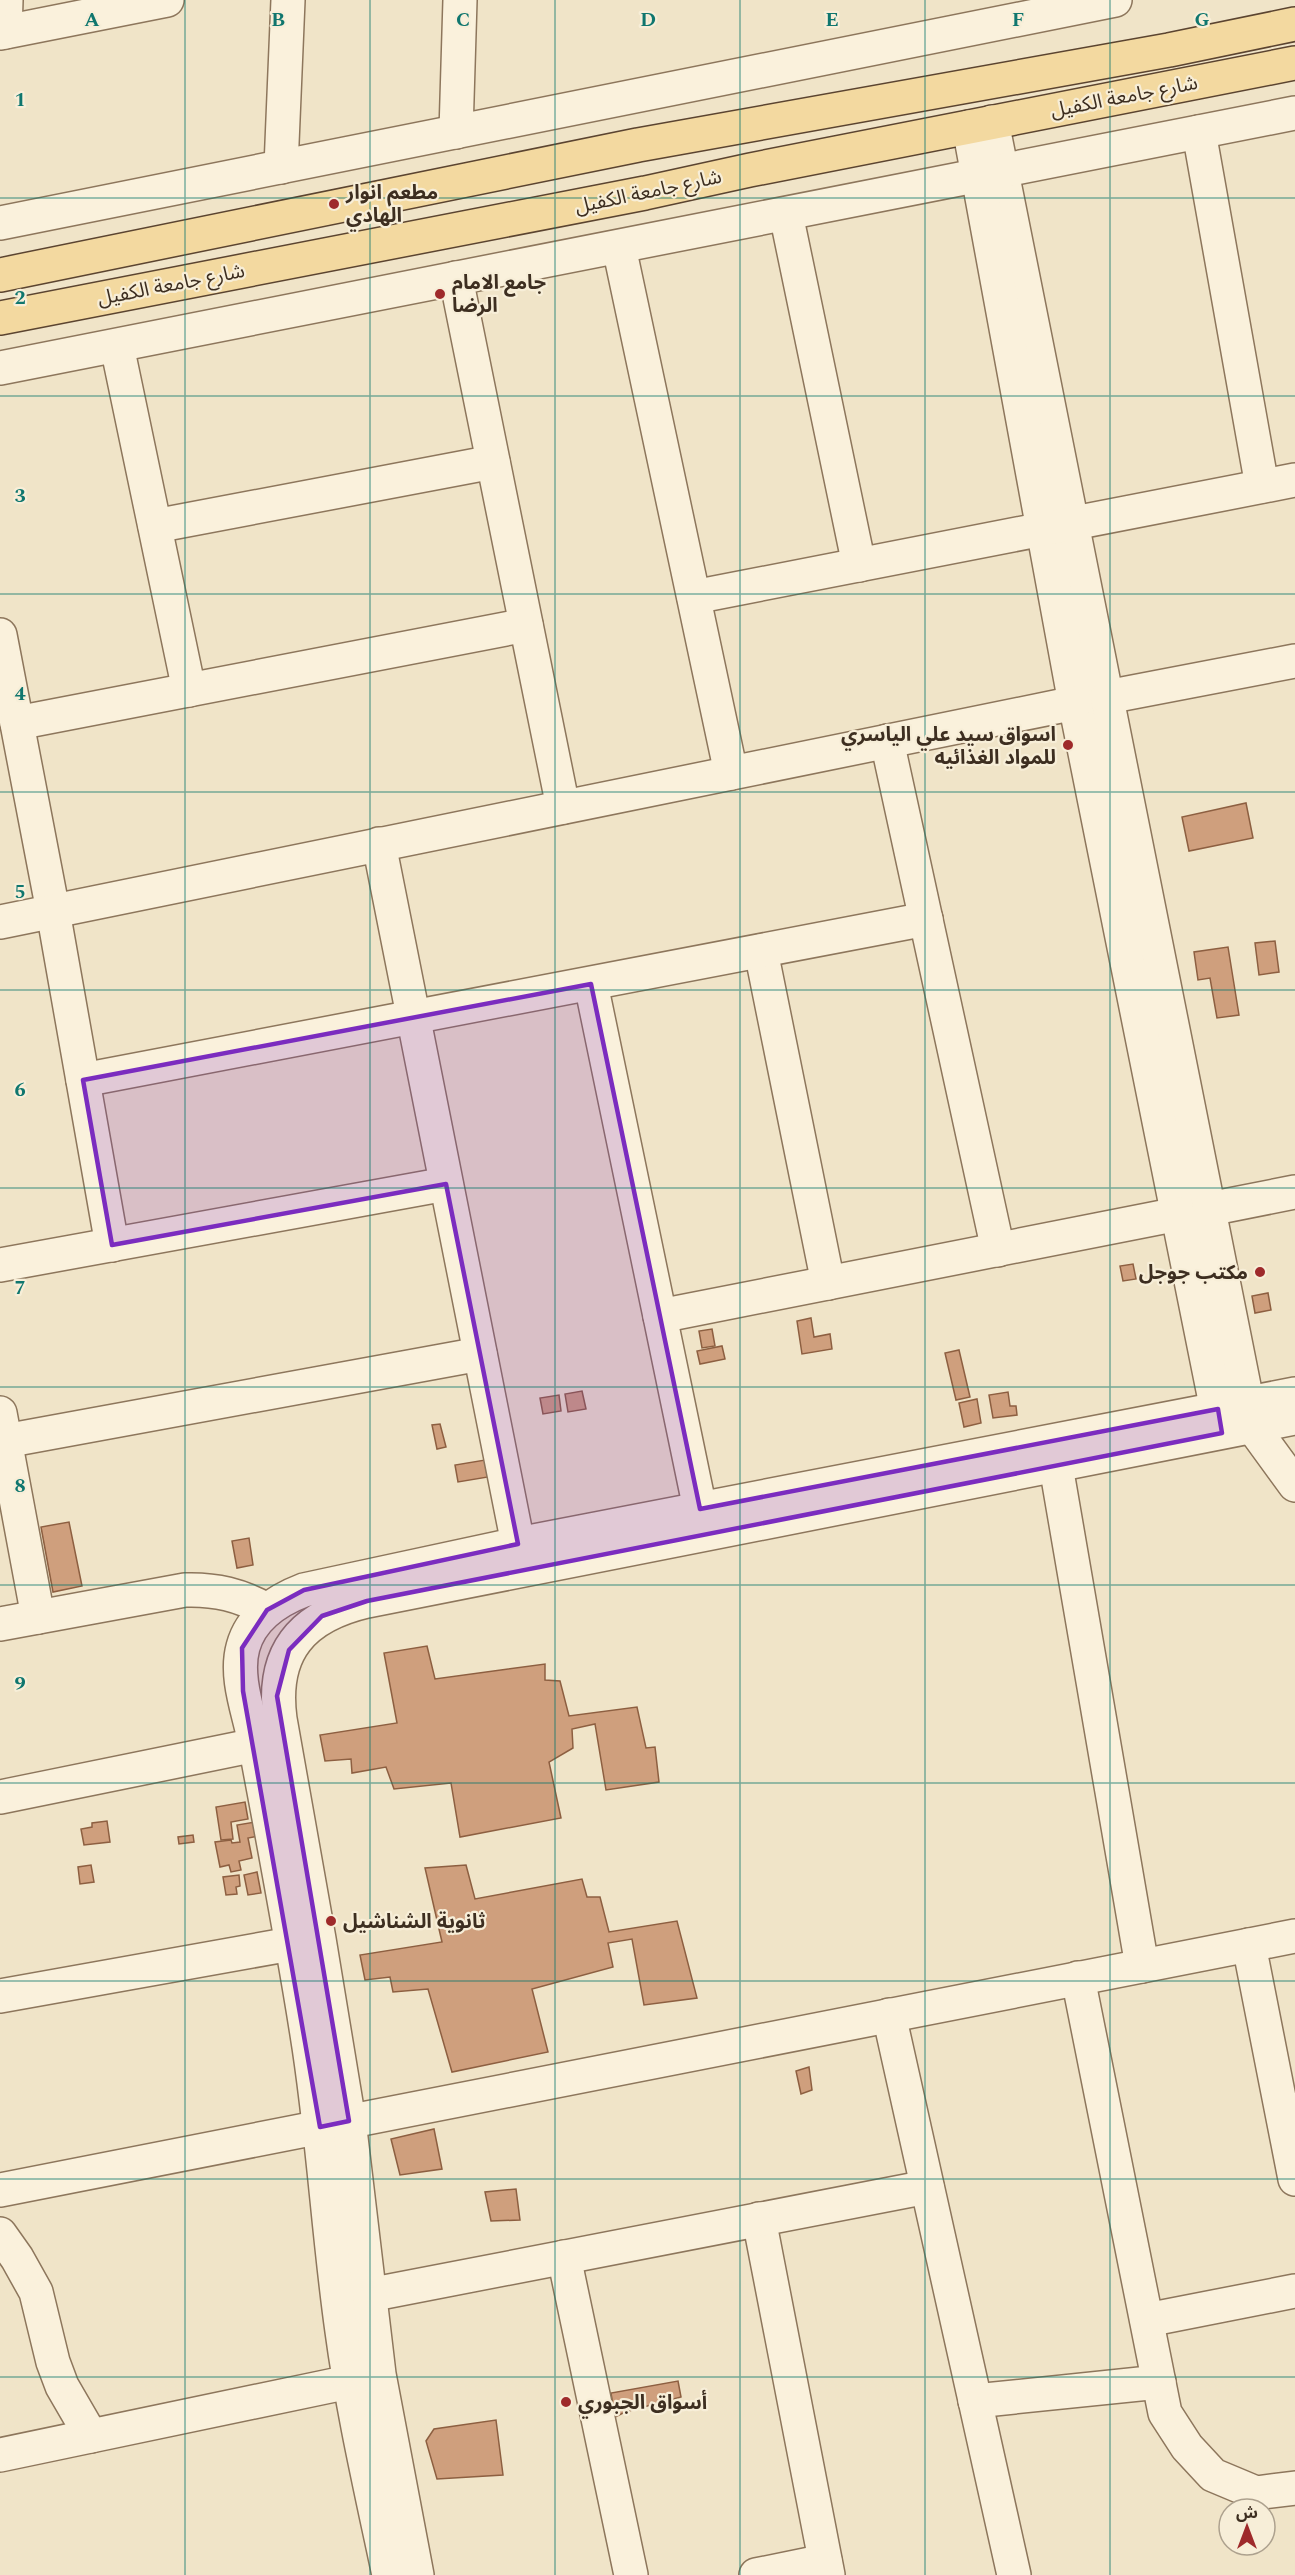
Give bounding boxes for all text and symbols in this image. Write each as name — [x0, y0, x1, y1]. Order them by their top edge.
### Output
text: A — [84, 5, 100, 35]
text: B — [271, 5, 285, 35]
text: C — [456, 5, 470, 35]
text: D — [640, 5, 656, 35]
text: E — [825, 5, 839, 35]
text: F — [1012, 5, 1024, 35]
text: G — [1194, 5, 1210, 35]
street label: شارع جامعة الكفيل — [1048, 68, 1200, 126]
text: 1 — [14, 85, 26, 115]
street label: شارع جامعة الكفيل — [572, 162, 724, 222]
place label: مطعم انوار الهادي — [345, 178, 438, 232]
marker: مطعم انوار الهادي — [327, 197, 341, 211]
street label: شارع جامعة الكفيل — [95, 256, 247, 314]
place label: جامع الامام الرضا — [452, 268, 546, 321]
text: 2 — [14, 283, 26, 313]
marker: جامع الامام الرضا — [433, 287, 447, 301]
text: 3 — [14, 481, 26, 511]
text: 4 — [14, 679, 26, 709]
place label: اسواق سيد علي الياسري للمواد الغذائيه — [841, 720, 1056, 773]
marker: اسواق سيد علي الياسري للمواد الغذائيه — [1061, 738, 1075, 752]
text: 5 — [14, 877, 26, 907]
text: 6 — [14, 1075, 26, 1105]
place label: مكتب جوجل — [1139, 1258, 1248, 1288]
marker: مكتب جوجل — [1253, 1265, 1267, 1279]
text: 7 — [14, 1273, 26, 1303]
text: 8 — [14, 1471, 26, 1501]
text: 9 — [14, 1669, 26, 1699]
place label: ثانوية الشناشيل — [343, 1907, 485, 1937]
marker: ثانوية الشناشيل — [324, 1914, 338, 1928]
place label: أسواق الجبوري — [578, 2388, 707, 2419]
marker: أسواق الجبوري — [559, 2395, 573, 2409]
north arrow — [1217, 2497, 1277, 2557]
text: ش — [1236, 2501, 1258, 2525]

